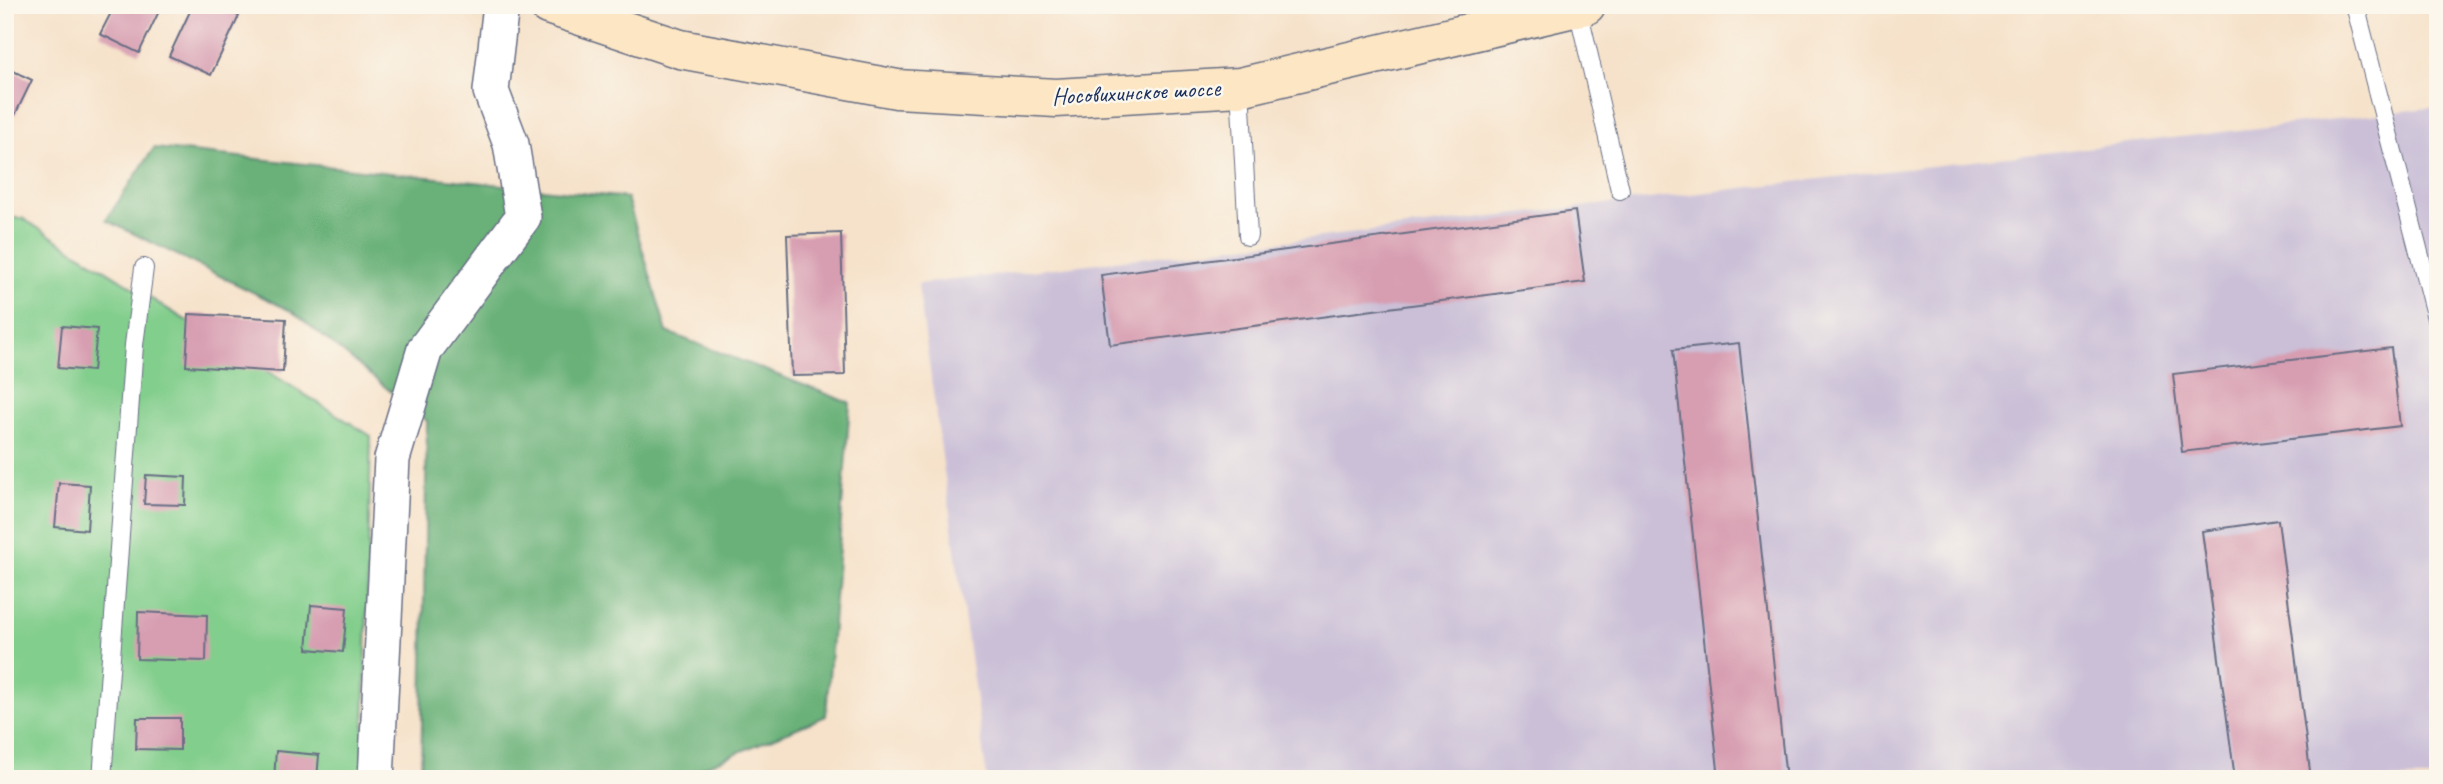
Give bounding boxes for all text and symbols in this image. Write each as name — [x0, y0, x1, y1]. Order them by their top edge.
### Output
street label: Носовихинское шоссе — [1051, 72, 1223, 111]

